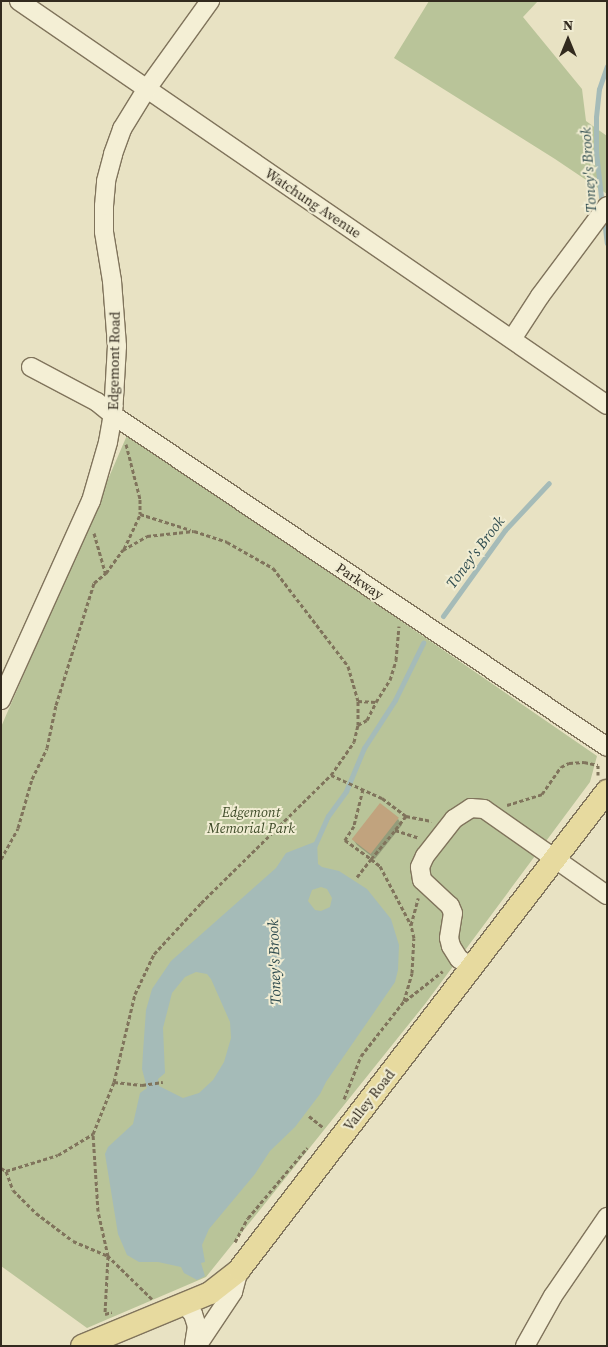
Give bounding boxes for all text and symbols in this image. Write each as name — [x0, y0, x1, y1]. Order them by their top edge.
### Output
north arrow — [543, 15, 593, 65]
text: N — [563, 15, 573, 35]
water label: Toney's Brook — [576, 127, 600, 213]
street label: Watchung Avenue — [262, 165, 364, 241]
street label: Edgemont Road — [105, 311, 123, 411]
water label: Toney's Brook — [442, 512, 508, 592]
street label: Parkway — [333, 559, 387, 603]
park label: Edgemont Memorial Park — [207, 804, 295, 836]
water label: Toney's Brook — [264, 919, 284, 1005]
street label: Valley Road — [340, 1066, 398, 1134]

